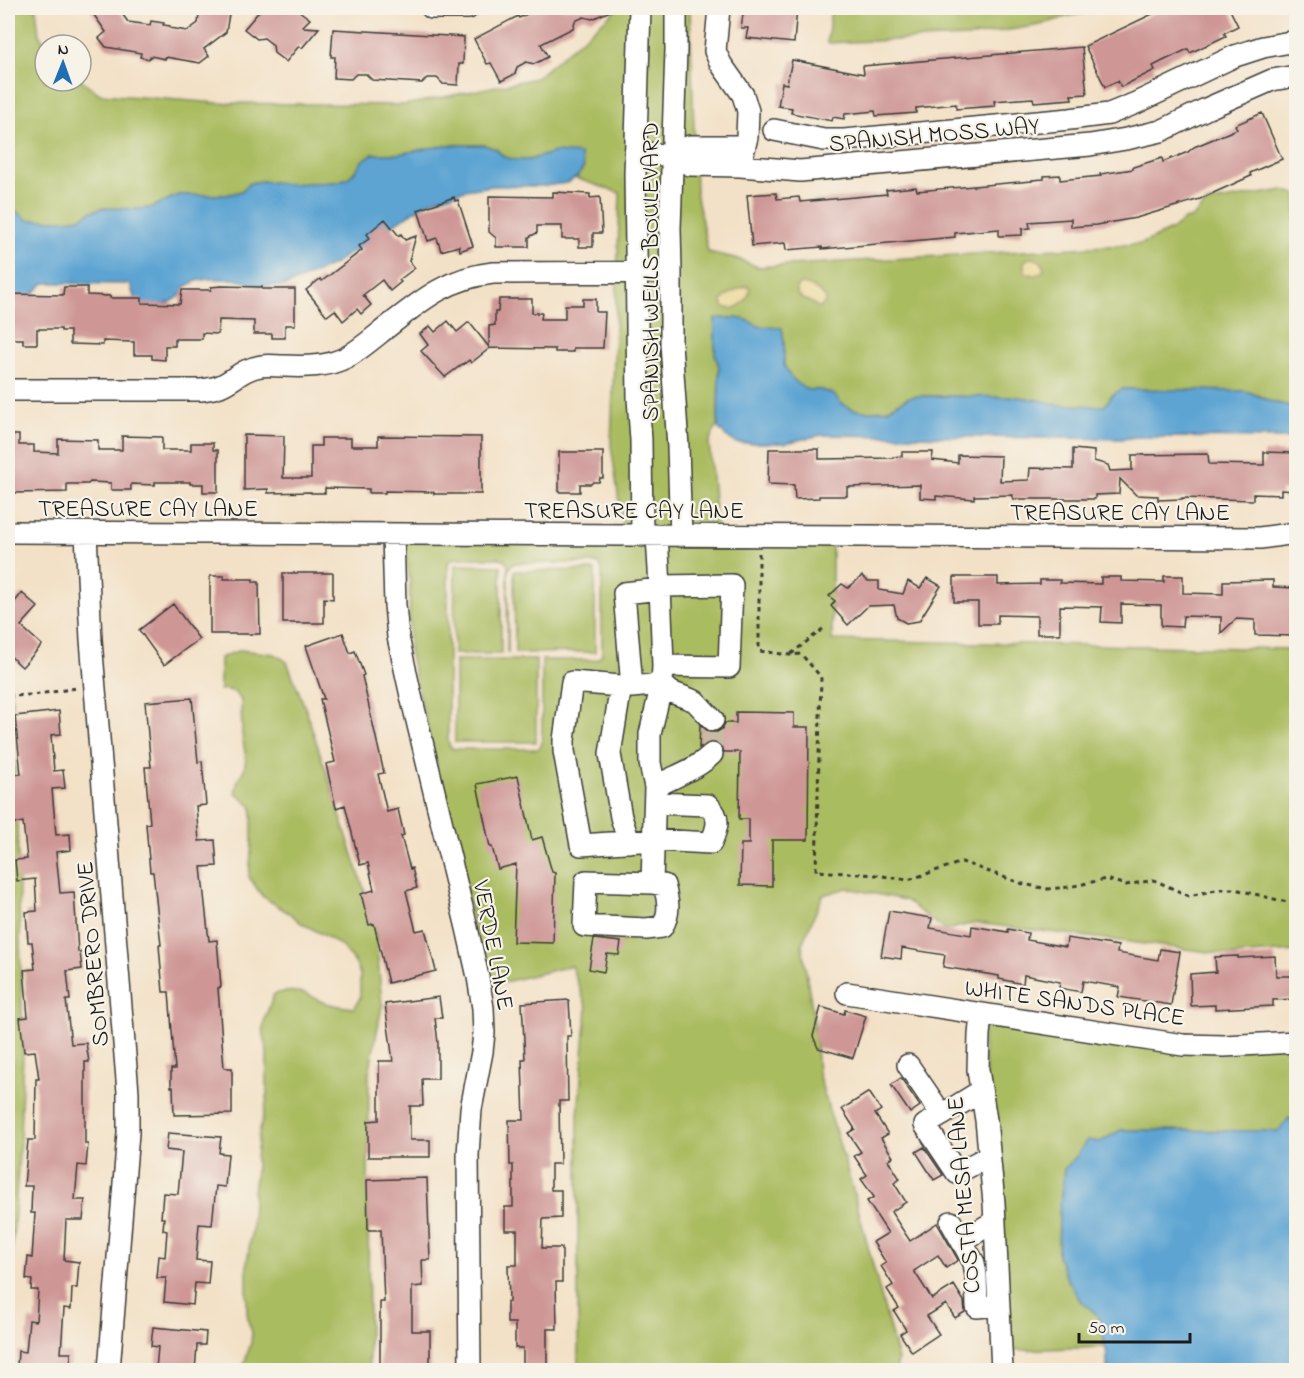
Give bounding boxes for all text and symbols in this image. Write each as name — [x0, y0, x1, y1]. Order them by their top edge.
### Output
north arrow — [33, 33, 93, 93]
text: N — [58, 38, 69, 62]
street label: SPANISH MOSS WAY — [827, 110, 1041, 163]
street label: SPANISH WELLS BOULEVARD — [635, 122, 670, 422]
street label: TREASURE CAY LANE — [38, 493, 258, 528]
street label: TREASURE CAY LANE — [524, 495, 744, 530]
street label: TREASURE CAY LANE — [1010, 497, 1230, 532]
street label: SOMBRERO DRIVE — [69, 860, 120, 1048]
street label: VERDE LANE — [462, 877, 521, 1013]
street label: WHITE SANDS PLACE — [962, 972, 1187, 1037]
street label: COSTA MESA LANE — [939, 1095, 992, 1295]
scale bar — [1079, 1306, 1190, 1344]
text: 50 m — [1088, 1316, 1125, 1342]

